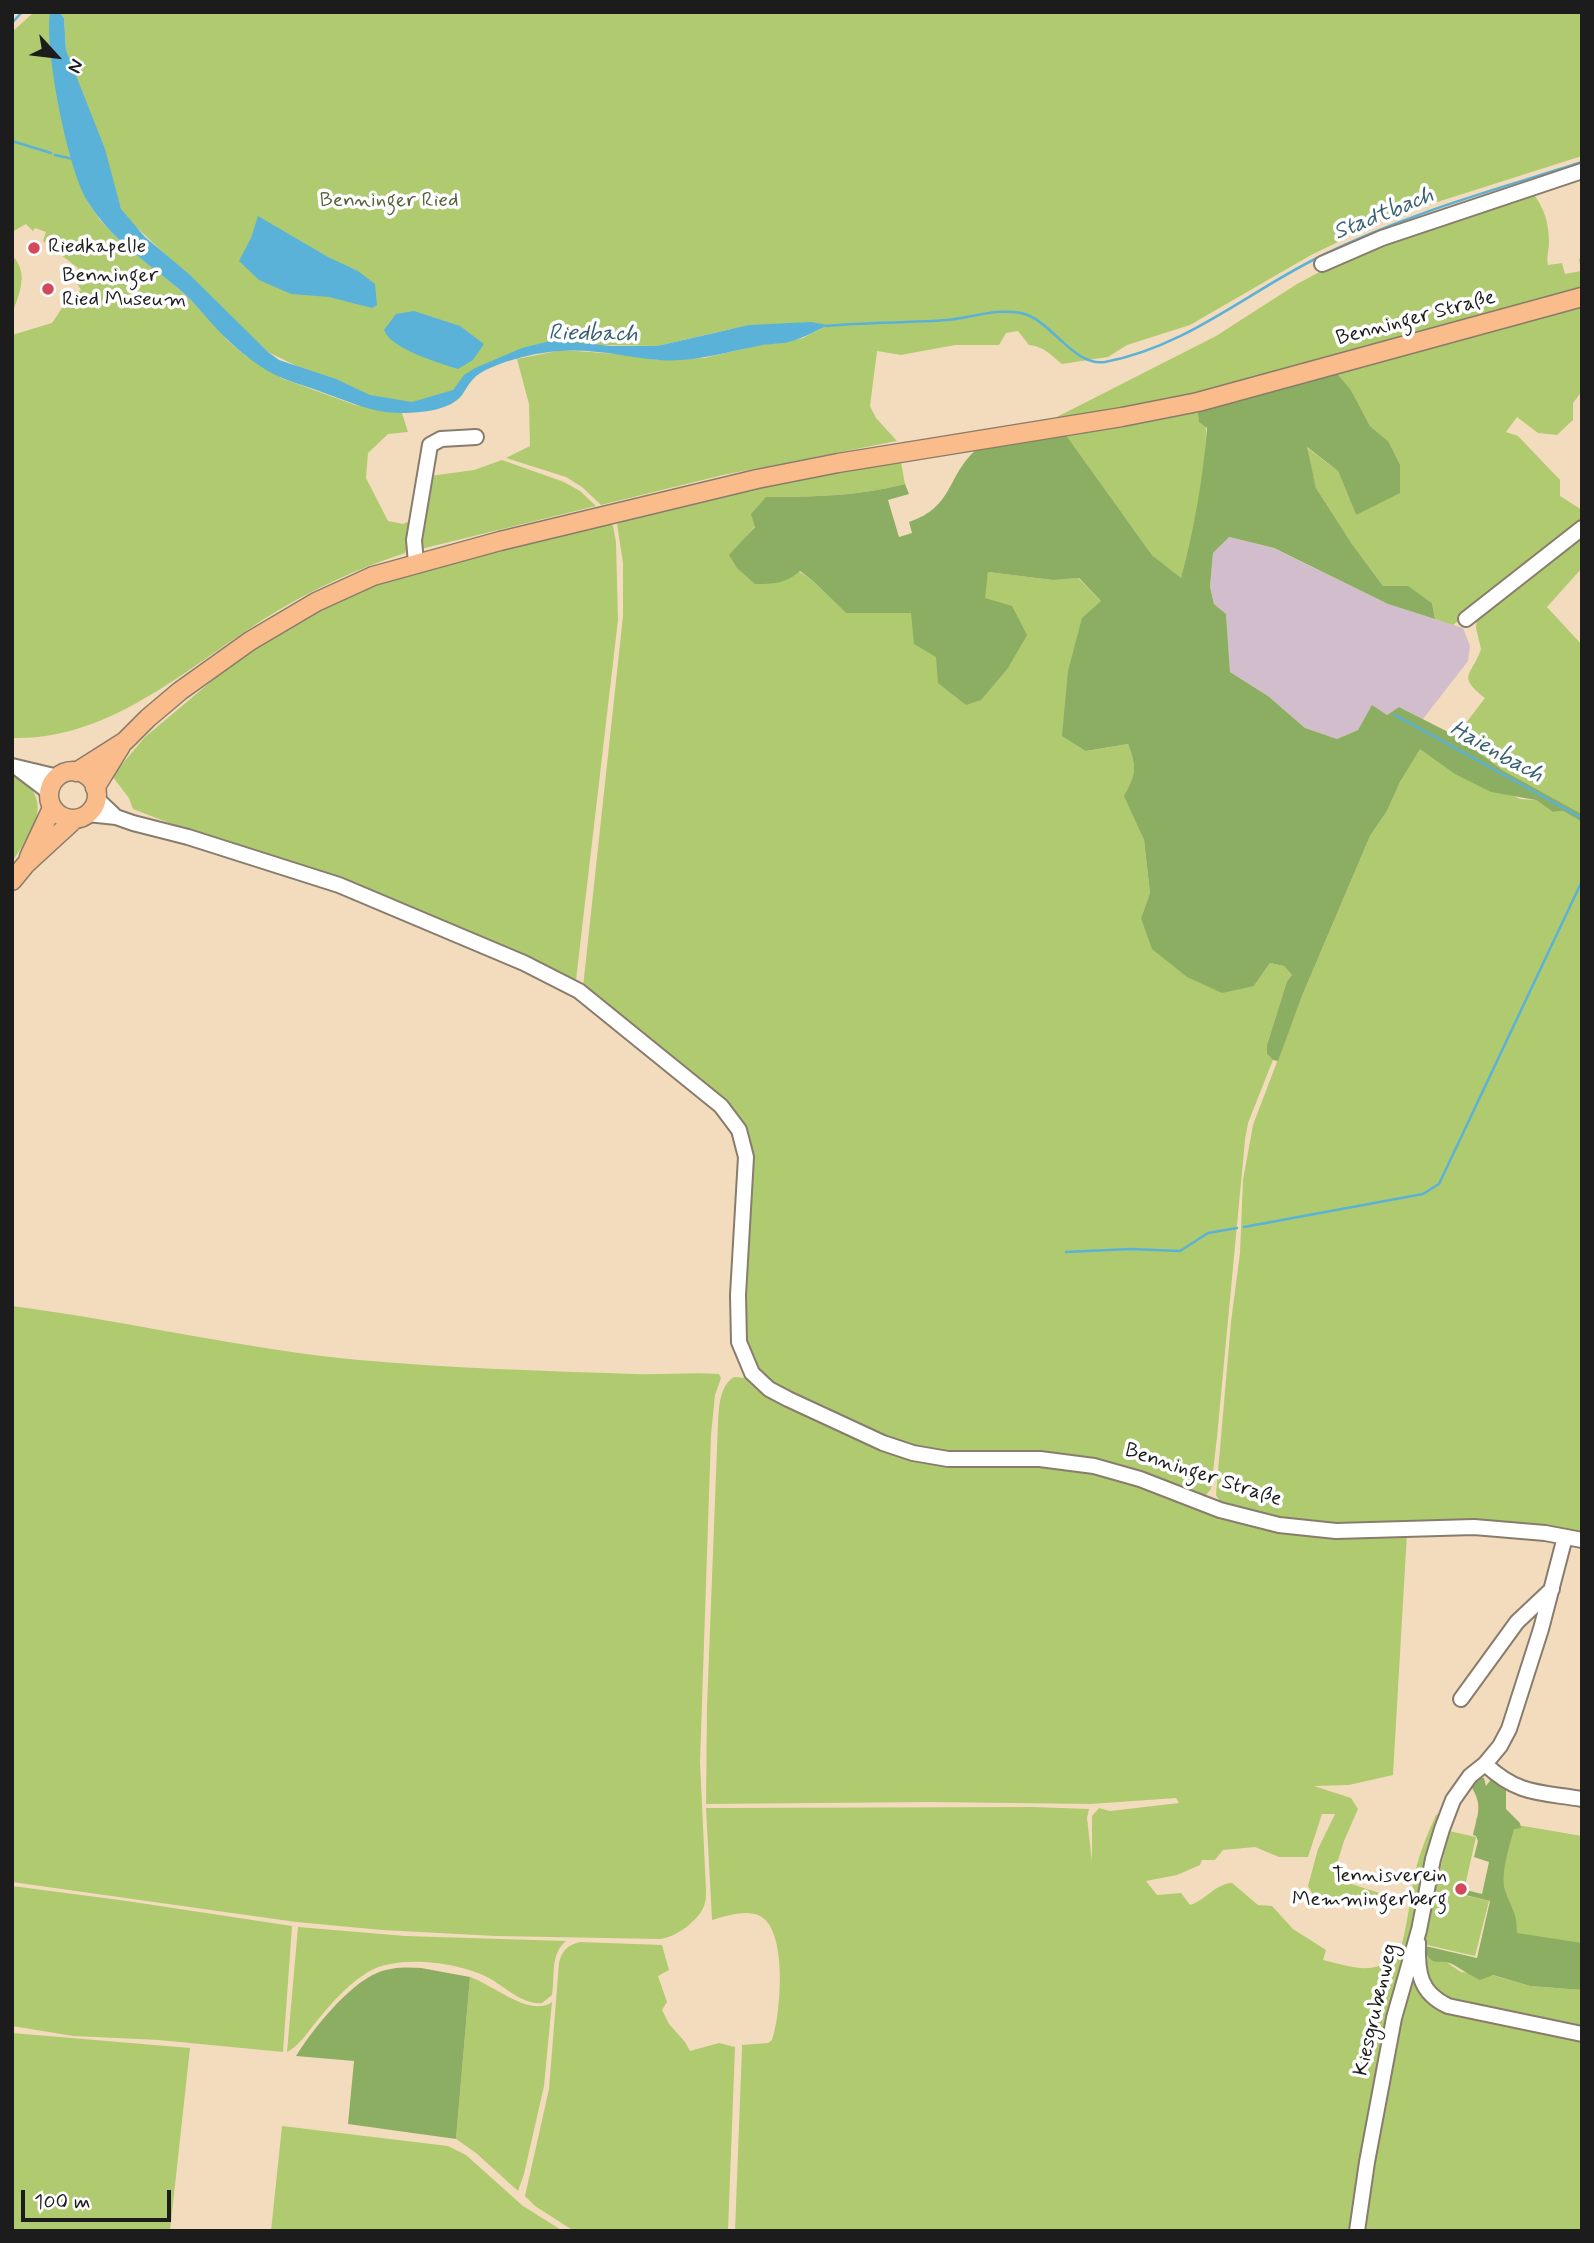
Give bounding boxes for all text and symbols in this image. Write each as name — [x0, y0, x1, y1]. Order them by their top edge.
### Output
north arrow — [21, 21, 91, 91]
text: N — [61, 54, 89, 77]
water label: Stadtbach — [1330, 182, 1438, 248]
park label: Benninger Ried — [320, 189, 458, 215]
place label: Riedkapelle — [48, 235, 146, 261]
marker: Riedkapelle — [26, 240, 42, 256]
place label: Benninger Ried Museum — [62, 264, 186, 314]
marker: Benninger Ried Museum — [40, 281, 56, 297]
street label: Benninger Straße — [1334, 286, 1498, 352]
water label: Riedbach — [548, 320, 638, 350]
water label: Haienbach — [1444, 716, 1548, 790]
street label: Benninger Straße — [1121, 1439, 1285, 1513]
place label: Tennisverein Memmingerberg — [1292, 1864, 1447, 1914]
marker: Tennisverein Memmingerberg — [1453, 1881, 1469, 1897]
street label: Kiesgrubenweg — [1350, 1941, 1404, 2079]
scale bar — [24, 2176, 175, 2220]
text: 100 m — [34, 2188, 90, 2216]

